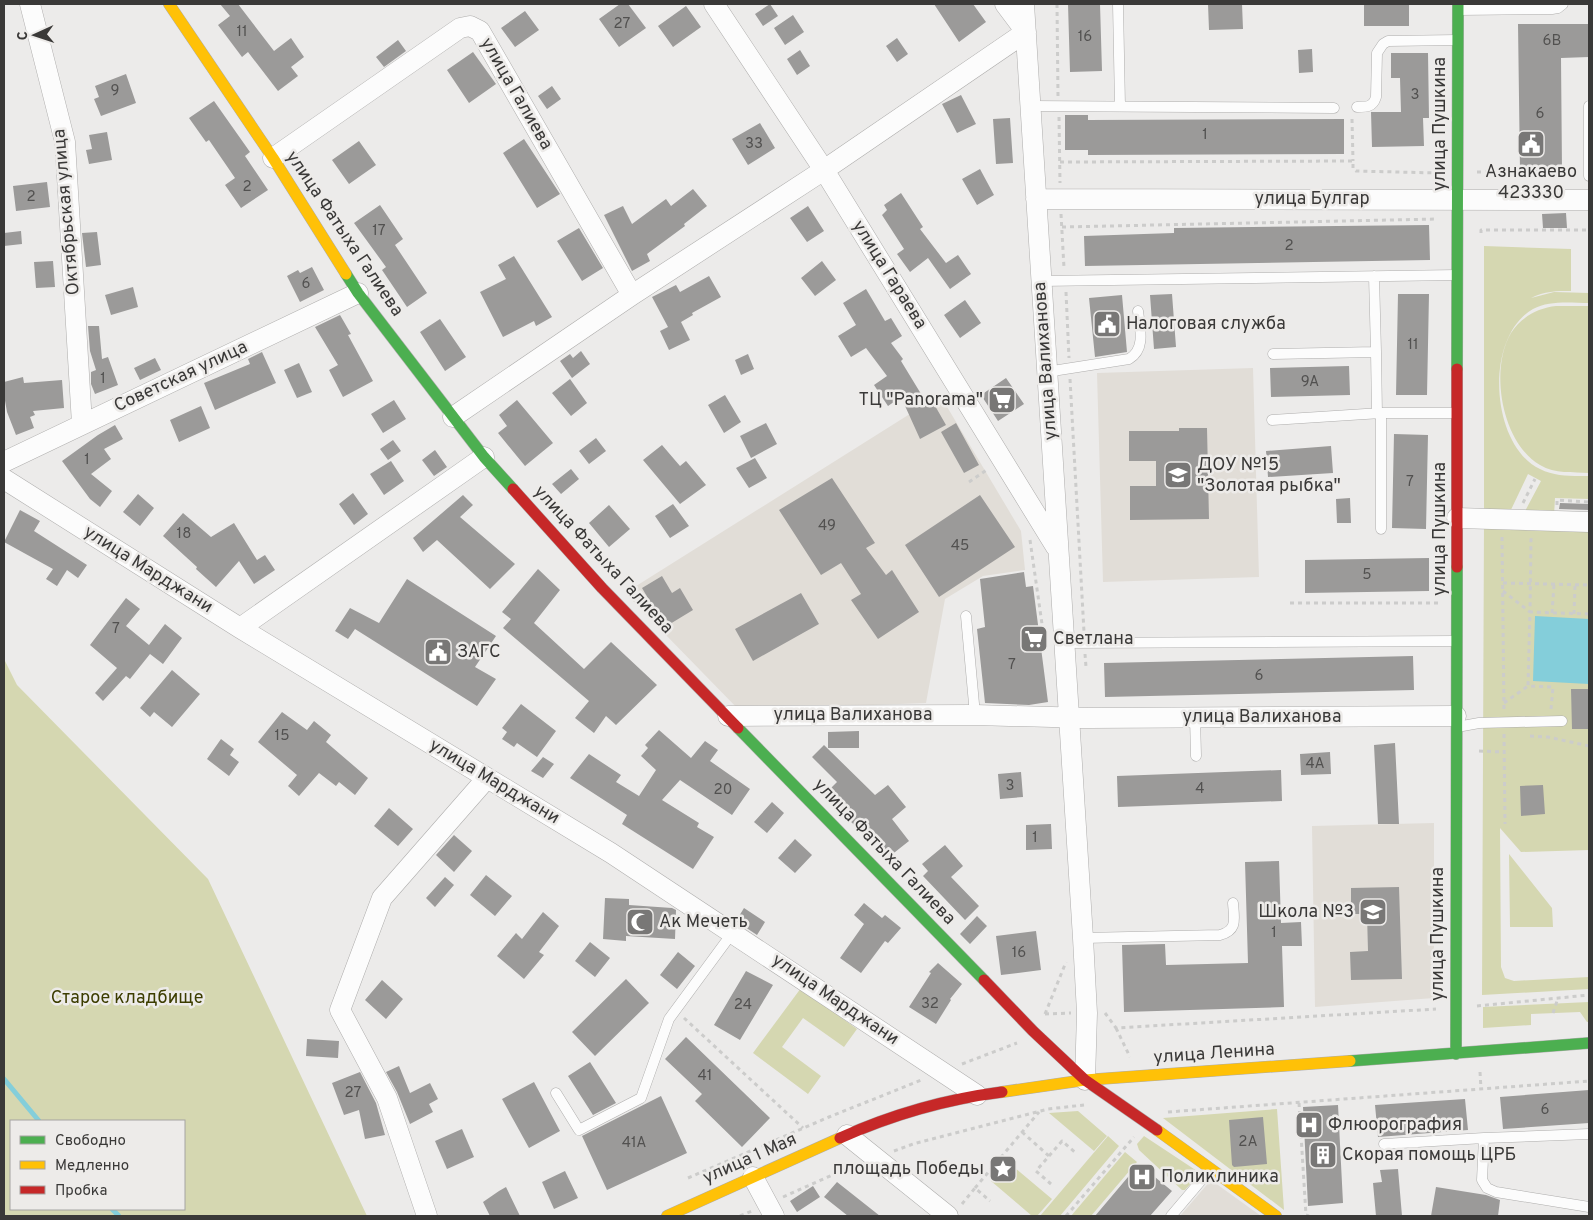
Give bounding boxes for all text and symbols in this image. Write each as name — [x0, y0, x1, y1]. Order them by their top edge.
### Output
north arrow — [10, 10, 60, 60]
house number: 27 — [614, 15, 631, 34]
house number: 11 — [236, 23, 248, 42]
house number: 16 — [1078, 28, 1092, 47]
text: С — [15, 31, 32, 41]
house number: 6В — [1543, 32, 1561, 51]
street label: улица Галиева — [475, 34, 557, 154]
street label: улица Пушкина — [1429, 57, 1452, 191]
house number: 9 — [111, 82, 119, 101]
house number: 3 — [1410, 86, 1420, 105]
house number: 6 — [1536, 105, 1545, 124]
house number: 1 — [1202, 126, 1208, 145]
street label: Октябрьская улица — [48, 128, 86, 296]
public building icon: Азнакаево 423330 — [1516, 129, 1546, 159]
house number: 33 — [745, 135, 763, 154]
street label: улица Фатыха Галиева — [280, 147, 408, 321]
place label: Азнакаево 423330 — [1485, 161, 1577, 205]
house number: 2 — [242, 178, 252, 197]
house number: 2 — [26, 188, 36, 207]
street label: улица Булгар — [1254, 188, 1370, 211]
street label: улица Гараева — [846, 216, 932, 334]
house number: 17 — [372, 222, 386, 241]
house number: 2 — [1284, 237, 1294, 256]
house number: 6 — [302, 275, 311, 294]
street label: улица Валиханова — [1029, 281, 1063, 441]
public building icon: Налоговая служба — [1092, 309, 1122, 339]
place label: Налоговая служба — [1126, 313, 1286, 336]
street label: Советская улица — [110, 336, 252, 418]
house number: 11 — [1407, 336, 1419, 355]
house number: 1 — [100, 370, 106, 389]
house number: 9А — [1301, 373, 1319, 392]
supermarket icon: ТЦ "Panorama" — [987, 385, 1017, 415]
place label: ТЦ "Panorama" — [858, 389, 983, 412]
house number: 1 — [84, 451, 90, 470]
place label: ДОУ №15 "Золотая рыбка" — [1197, 454, 1341, 498]
school or university icon: ДОУ №15 "Золотая рыбка" — [1163, 460, 1193, 490]
street label: улица Пушкина — [1429, 462, 1452, 596]
house number: 7 — [1406, 473, 1414, 492]
street label: улица Фатыха Галиева — [528, 481, 678, 639]
house number: 49 — [818, 517, 836, 536]
street label: улица Марджани — [79, 521, 217, 619]
house number: 18 — [177, 525, 191, 544]
house number: 45 — [951, 537, 969, 556]
house number: 5 — [1362, 566, 1372, 585]
house number: 7 — [112, 620, 120, 639]
supermarket icon: Светлана — [1019, 624, 1049, 654]
place label: Светлана — [1053, 628, 1133, 651]
public building icon: ЗАГС — [423, 637, 453, 667]
place label: ЗАГС — [457, 641, 501, 664]
house number: 7 — [1008, 656, 1016, 675]
house number: 6 — [1255, 667, 1264, 686]
street label: улица Валиханова — [774, 704, 932, 727]
street label: улица Валиханова — [1183, 706, 1341, 729]
house number: 15 — [275, 727, 289, 746]
street label: улица Марджани — [425, 734, 563, 830]
house number: 4А — [1305, 755, 1325, 774]
street label: улица Фатыха Галиева — [808, 774, 960, 930]
house number: 3 — [1005, 777, 1015, 796]
house number: 4 — [1195, 780, 1205, 799]
house number: 20 — [714, 781, 732, 800]
house number: 1 — [1032, 829, 1038, 848]
street label: улица Пушкина — [1427, 867, 1450, 1001]
school or university icon: Школа №3 — [1358, 897, 1388, 927]
place label: Школа №3 — [1258, 901, 1354, 924]
mosque icon: Ак Мечеть — [625, 907, 655, 937]
place label: Ак Мечеть — [659, 911, 748, 934]
house number: 1 — [1271, 924, 1277, 943]
house number: 16 — [1012, 944, 1026, 963]
street label: улица Марджани — [767, 949, 903, 1051]
park label: Старое кладбище — [51, 987, 203, 1010]
house number: 32 — [921, 995, 939, 1014]
house number: 24 — [734, 996, 752, 1015]
street label: улица Ленина — [1153, 1038, 1275, 1070]
house number: 41 — [698, 1067, 712, 1086]
house number: 27 — [345, 1084, 362, 1103]
house number: 6 — [1541, 1101, 1550, 1120]
hospital icon: Флюорография — [1294, 1110, 1324, 1140]
place label: Флюорография — [1328, 1114, 1462, 1137]
legend — [10, 1120, 185, 1210]
street label: улица 1 Мая — [699, 1128, 801, 1190]
text: Свободно — [55, 1132, 126, 1151]
house number: 2А — [1238, 1133, 1258, 1152]
house number: 41А — [622, 1134, 646, 1153]
building icon: Скорая помощь ЦРБ — [1308, 1140, 1338, 1170]
place label: Скорая помощь ЦРБ — [1342, 1144, 1516, 1167]
place icon: площадь Победы — [988, 1154, 1018, 1184]
text: Медленно — [55, 1157, 129, 1176]
place label: площадь Победы — [833, 1158, 984, 1181]
hospital icon: Поликлиника — [1127, 1162, 1157, 1192]
place label: Поликлиника — [1161, 1166, 1279, 1189]
text: Пробка — [55, 1182, 107, 1201]

